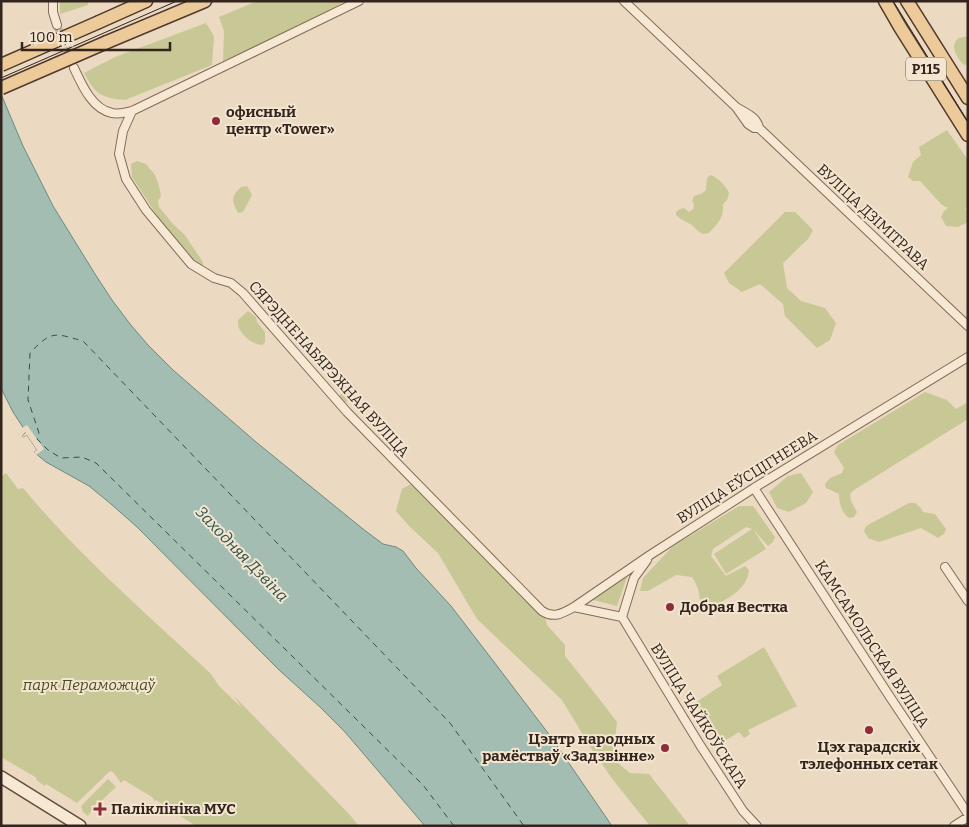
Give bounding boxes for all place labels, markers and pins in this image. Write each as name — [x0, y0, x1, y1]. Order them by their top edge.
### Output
place label: офисный центр «Tower» — [226, 103, 335, 138]
marker: офисный центр «Tower» — [210, 115, 222, 127]
place label: Добрая Вестка — [680, 598, 789, 616]
marker: Добрая Вестка — [664, 601, 676, 613]
marker: Цэх гарадскіх тэлефонных сетак — [863, 724, 875, 736]
place label: Цэнтр народных рамёстваў «Задзвінне» — [482, 730, 655, 765]
place label: Цэх гарадскіх тэлефонных сетак — [800, 738, 939, 773]
marker: Цэнтр народных рамёстваў «Задзвінне» — [659, 742, 671, 754]
place label: Паліклініка МУС — [111, 800, 236, 818]
marker: Паліклініка МУС — [93, 802, 107, 816]

